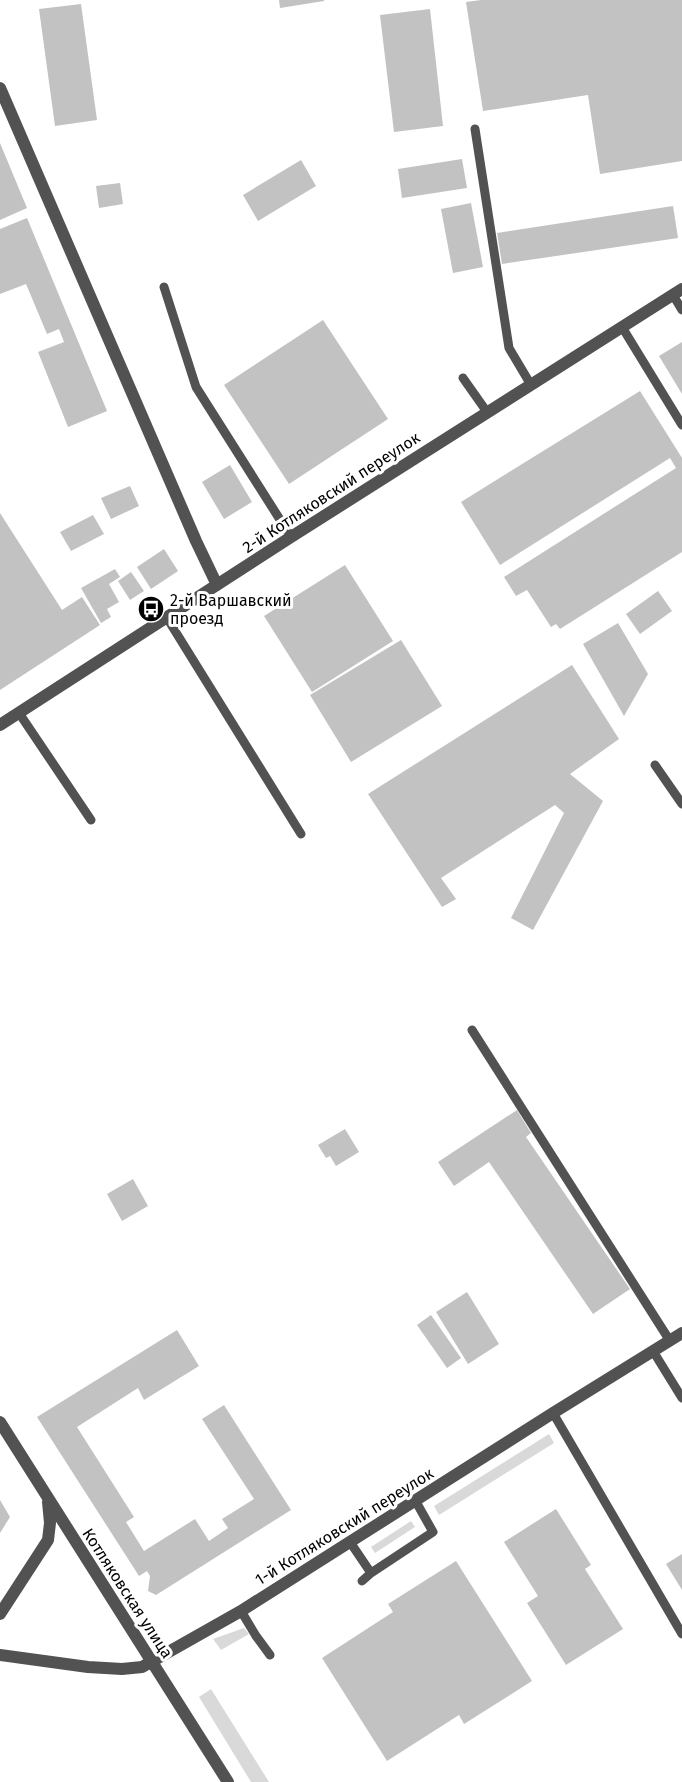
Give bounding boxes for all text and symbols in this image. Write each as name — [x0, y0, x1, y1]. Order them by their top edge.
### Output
street label: 2-й Котляковский переулок — [239, 428, 424, 557]
place label: 2-й Варшавский проезд — [170, 591, 292, 628]
bus stop icon: 2-й Варшавский проезд — [136, 594, 166, 624]
street label: 1-й Котляковский переулок — [252, 1463, 437, 1589]
street label: Котляковская улица — [78, 1525, 177, 1662]

